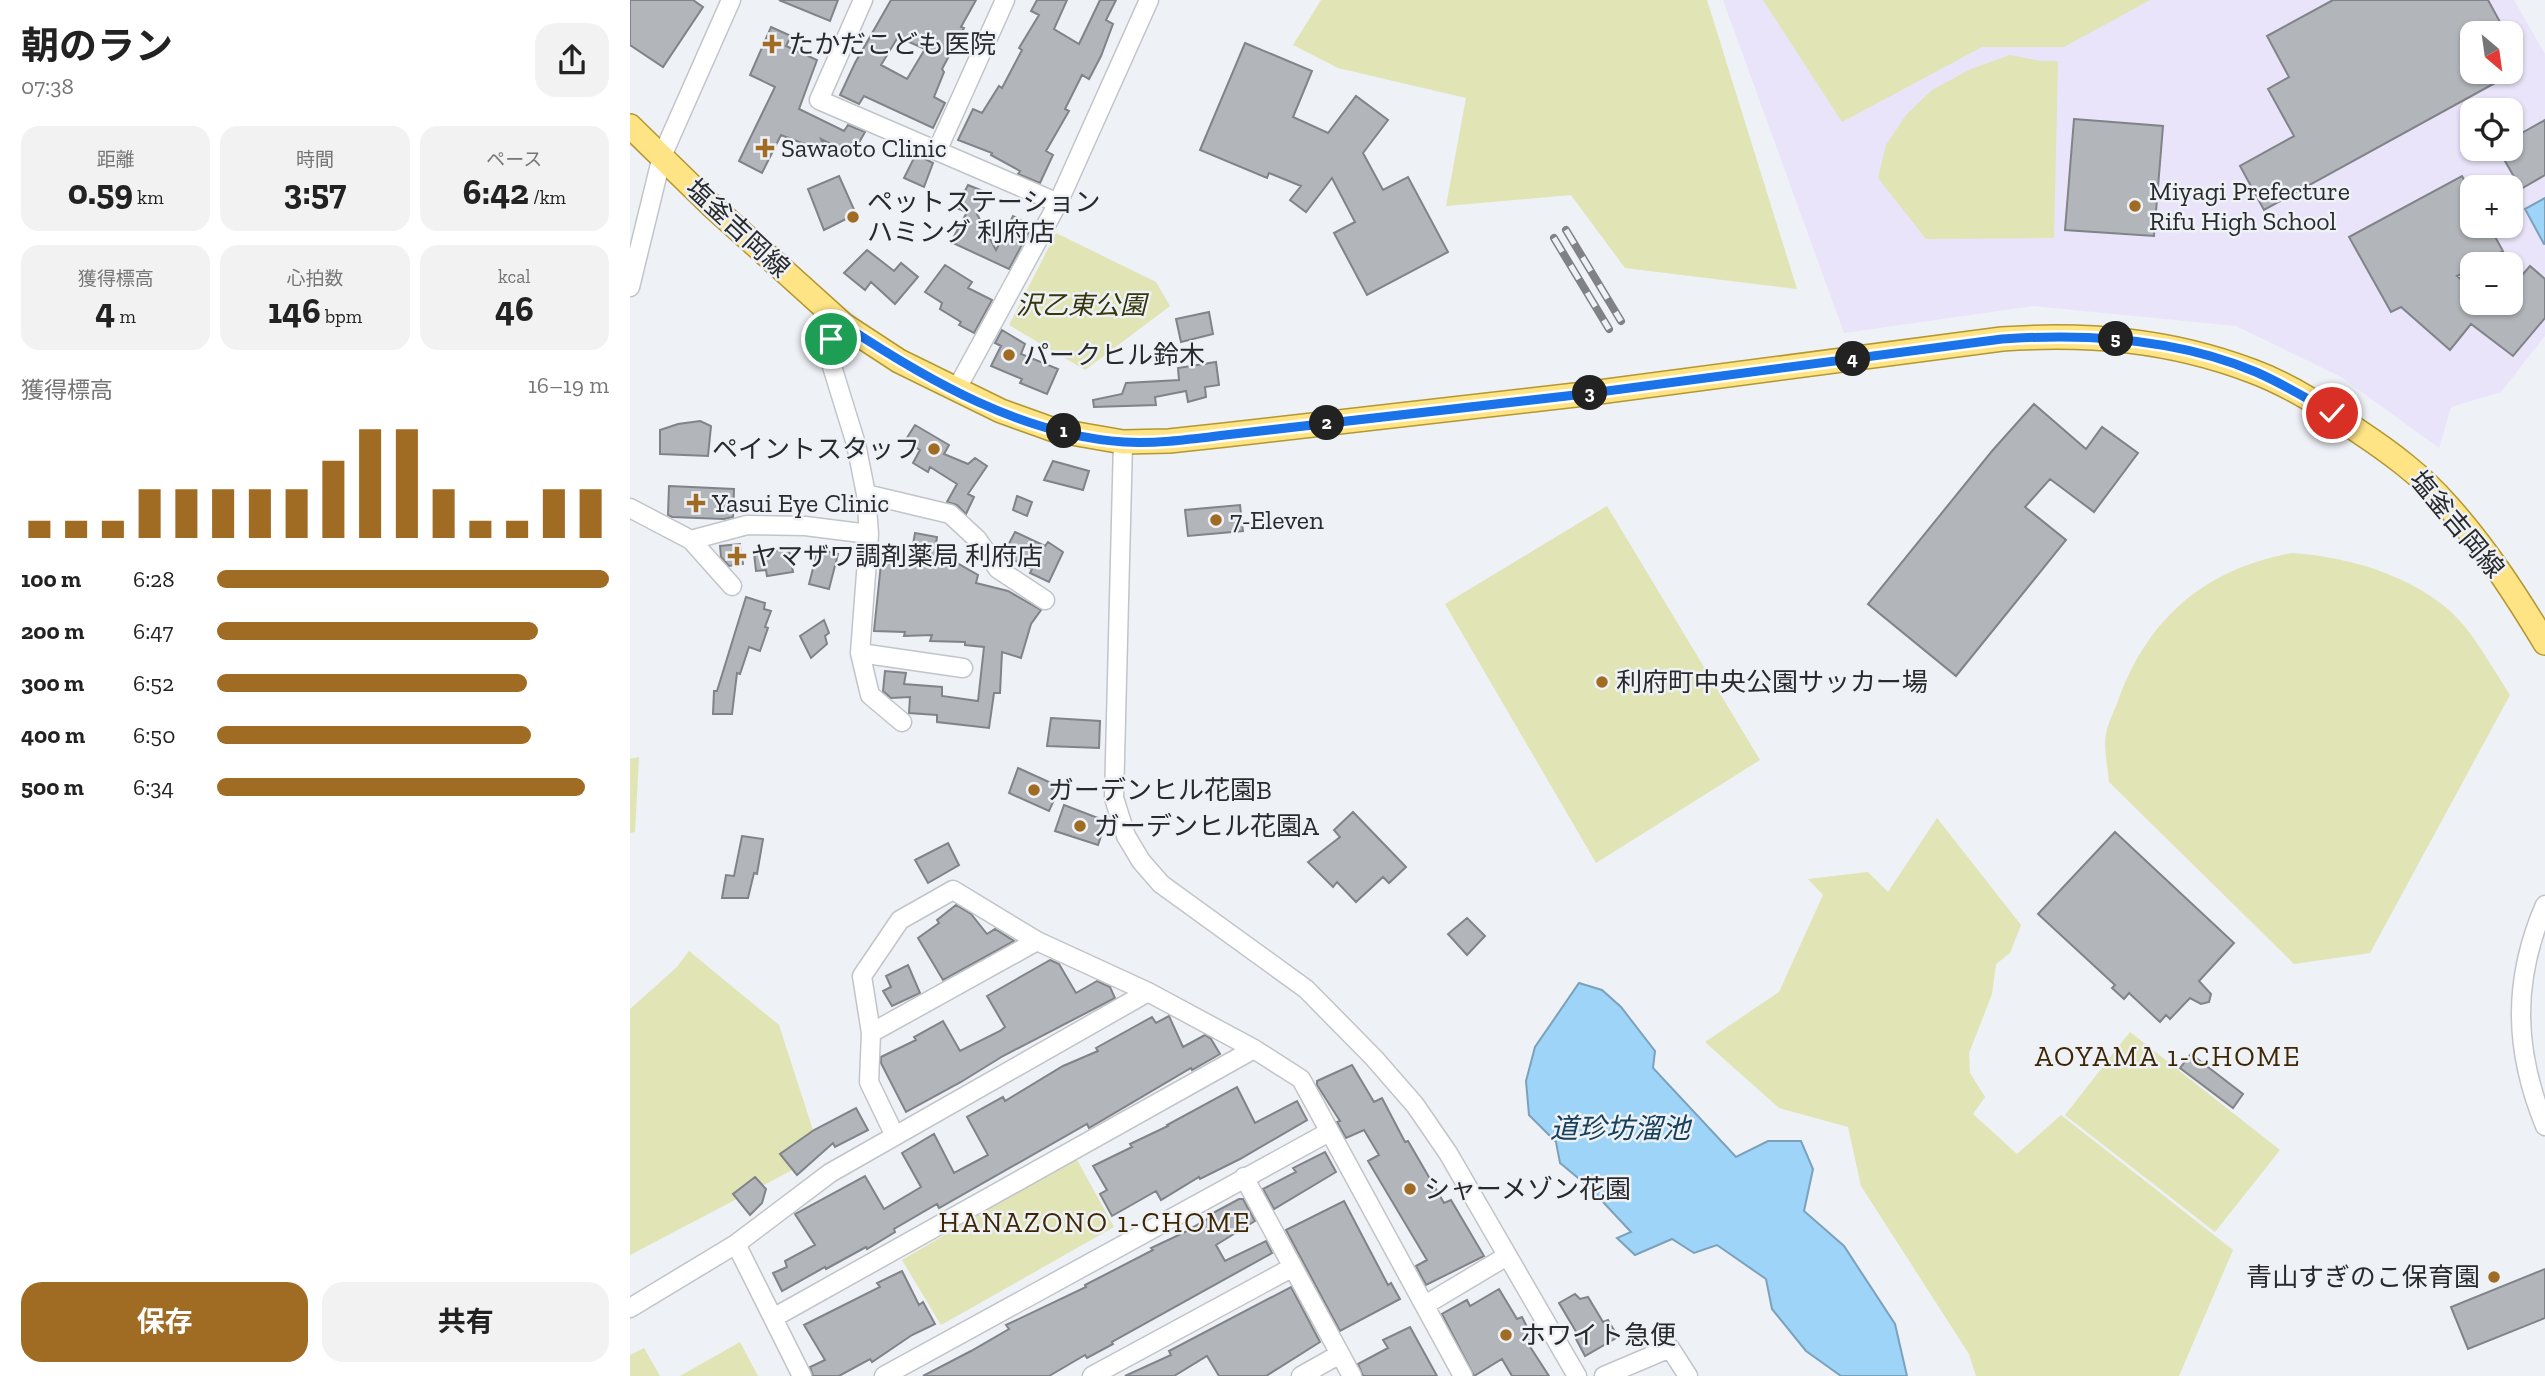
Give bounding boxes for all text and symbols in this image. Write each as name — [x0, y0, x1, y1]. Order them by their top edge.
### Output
north arrow — [2460, 21, 2524, 84]
map controls — [2460, 21, 2523, 315]
text: 朝のラン — [21, 23, 173, 69]
button: share — [535, 23, 609, 97]
place label: たかだこども医院 — [788, 28, 996, 60]
marker: たかだこども医院 — [762, 34, 782, 54]
text: 07:38 — [21, 72, 74, 100]
button: locate — [2460, 98, 2523, 161]
place label: Sawaoto Clinic — [781, 132, 947, 164]
marker: Sawaoto Clinic — [755, 138, 775, 158]
text: 距離 — [97, 148, 135, 171]
text: 時間 — [296, 148, 334, 171]
text: ペース — [486, 148, 542, 171]
text: 0.59 — [68, 171, 133, 213]
text: 3:57 — [284, 171, 346, 213]
text: 6:42 — [463, 171, 529, 213]
street label: 塩釜吉岡線 — [680, 172, 796, 284]
place label: Miyagi Prefecture Rifu High School — [2149, 175, 2350, 237]
button: + — [2460, 175, 2523, 238]
text: km — [133, 186, 164, 209]
text: /km — [529, 186, 566, 209]
place label: ペットステーション ハミング 利府店 — [867, 186, 1100, 248]
marker: Miyagi Prefecture Rifu High School — [2127, 198, 2143, 214]
marker: ペットステーション ハミング 利府店 — [845, 209, 861, 225]
button: − — [2460, 252, 2523, 315]
text: kcal — [498, 265, 531, 288]
text: 獲得標高 — [78, 267, 154, 290]
text: 心拍数 — [286, 267, 344, 290]
text: 46 — [495, 288, 534, 330]
park label: 沢乙東公園 — [1016, 289, 1150, 321]
text: 4 — [95, 290, 115, 332]
text: 146 — [268, 290, 321, 332]
text: m — [115, 305, 136, 328]
text: bpm — [321, 305, 362, 328]
pin — [801, 309, 861, 369]
icon: arrive — [812, 320, 850, 358]
pin: 5 — [2098, 322, 2134, 356]
text: 5 — [2111, 327, 2120, 350]
place label: パークヒル鈴木 — [1023, 339, 1205, 371]
pin: 4 — [1836, 342, 1870, 376]
marker: パークヒル鈴木 — [1001, 347, 1017, 363]
text: 4 — [1847, 347, 1858, 370]
text: 16–19 m — [528, 371, 609, 399]
text: 獲得標高 — [21, 376, 113, 404]
pin: 3 — [1572, 376, 1608, 410]
text: 3 — [1584, 381, 1595, 404]
pin — [2302, 383, 2362, 443]
icon: check — [2313, 394, 2351, 432]
pin: 2 — [1310, 406, 1344, 440]
text: 2 — [1321, 411, 1332, 434]
pin: 1 — [1046, 414, 1082, 448]
text: 1 — [1060, 419, 1067, 442]
place label: ペイントスタッフ — [712, 433, 920, 465]
marker: ペイントスタッフ — [926, 441, 942, 457]
street label: 塩釜吉岡線 — [2403, 464, 2511, 584]
place label: Yasui Eye Clinic — [711, 487, 889, 519]
marker: Yasui Eye Clinic — [686, 493, 706, 513]
place label: 7-Eleven — [1230, 504, 1324, 536]
marker: 7-Eleven — [1208, 512, 1224, 528]
place label: ヤマザワ調剤薬局 利府店 — [751, 540, 1043, 572]
marker: ヤマザワ調剤薬局 利府店 — [729, 548, 745, 564]
text: 100 m — [21, 565, 81, 593]
text: 6:28 — [133, 565, 175, 593]
text: 200 m — [21, 617, 84, 645]
text: 6:47 — [133, 617, 173, 645]
place label: 利府町中央公園サッカー場 — [1616, 666, 1928, 698]
text: 300 m — [21, 669, 84, 697]
text: 6:52 — [133, 669, 174, 697]
marker: 利府町中央公園サッカー場 — [1594, 674, 1610, 690]
text: 400 m — [21, 721, 85, 749]
text: 6:50 — [133, 721, 175, 749]
text: 500 m — [21, 773, 84, 801]
text: 6:34 — [133, 773, 174, 801]
place label: ガーデンヒル花園B — [1048, 774, 1272, 806]
marker: ガーデンヒル花園B — [1026, 782, 1042, 798]
place label: ガーデンヒル花園A — [1094, 810, 1320, 842]
marker: ガーデンヒル花園A — [1072, 818, 1088, 834]
district label: AOYAMA 1-CHOME — [2035, 1040, 2301, 1073]
water label: 道珍坊溜池 — [1550, 1112, 1693, 1145]
place label: シャーメゾン花園 — [1424, 1173, 1631, 1205]
marker: シャーメゾン花園 — [1402, 1181, 1418, 1197]
district label: HANAZONO 1-CHOME — [938, 1206, 1252, 1239]
place label: 青山すぎのこ保育園 — [2246, 1261, 2480, 1293]
marker: 青山すぎのこ保育園 — [2486, 1269, 2502, 1285]
button: 保存 — [21, 1282, 308, 1362]
button: 共有 — [322, 1282, 609, 1362]
place label: ホワイト急便 — [1520, 1319, 1676, 1351]
marker: ホワイト急便 — [1498, 1327, 1514, 1343]

